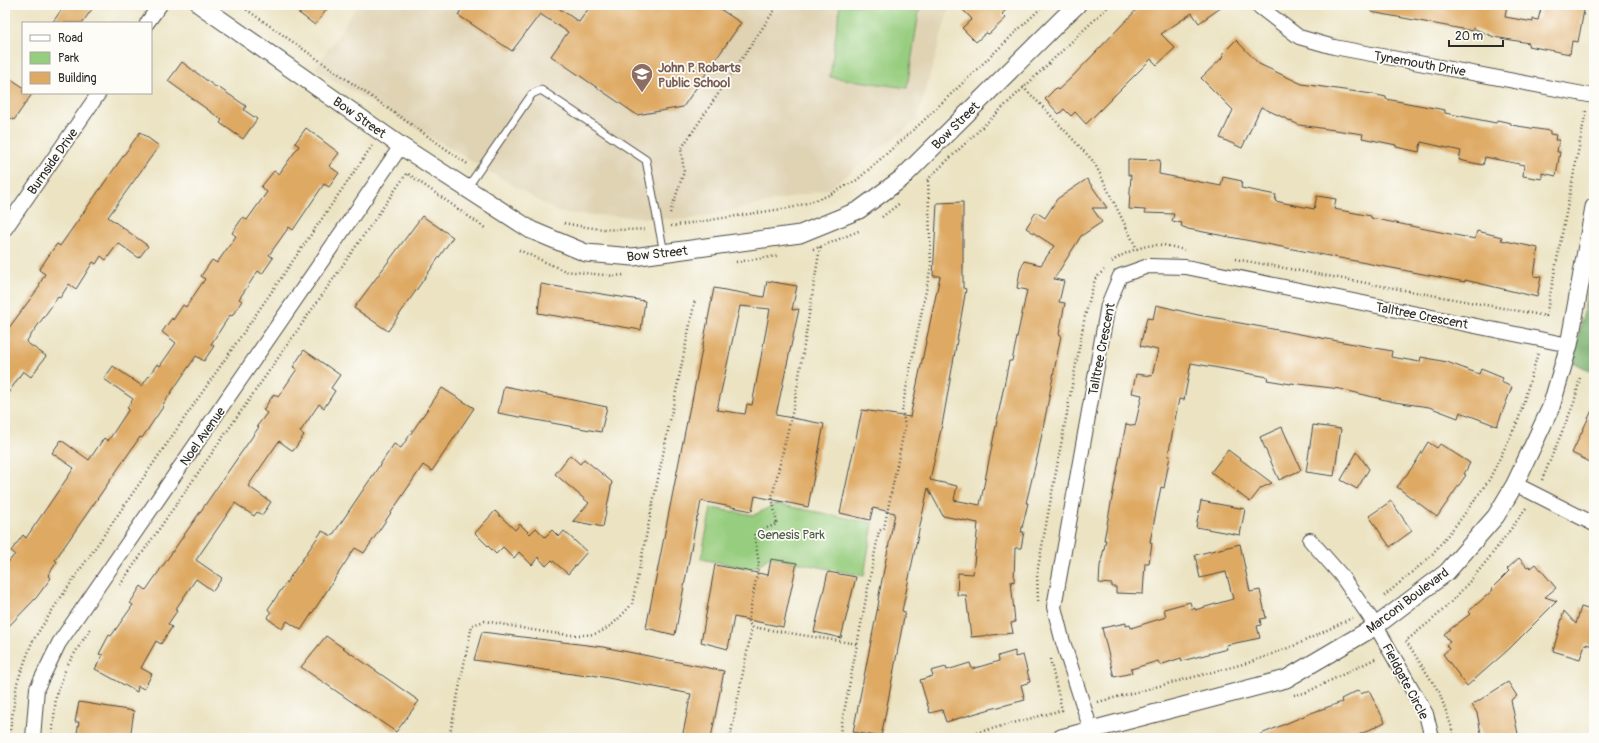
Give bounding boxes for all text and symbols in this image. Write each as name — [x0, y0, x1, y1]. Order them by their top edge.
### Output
legend — [22, 22, 152, 94]
scale bar — [1449, 22, 1503, 48]
text: 20 m — [1455, 29, 1484, 44]
text: Road — [58, 31, 83, 46]
street label: Tynemouth Drive — [1373, 48, 1468, 80]
text: Park — [58, 51, 79, 66]
place label: John P. Robarts Public School — [658, 60, 741, 91]
school or university icon: John P. Robarts Public School — [629, 61, 655, 94]
text: Building — [58, 71, 97, 86]
street label: Bow Street — [330, 94, 390, 142]
street label: Bow Street — [928, 98, 983, 153]
street label: Burnside Drive — [24, 125, 82, 198]
street label: Bow Street — [626, 243, 689, 265]
street label: Talltree Crescent — [1374, 299, 1470, 333]
street label: Talltree Crescent — [1085, 301, 1119, 397]
street label: Noel Avenue — [177, 404, 229, 469]
park label: Genesis Park — [757, 527, 826, 543]
street label: Marconi Boulevard — [1363, 565, 1452, 637]
street label: Fieldgate Circle — [1378, 641, 1432, 723]

